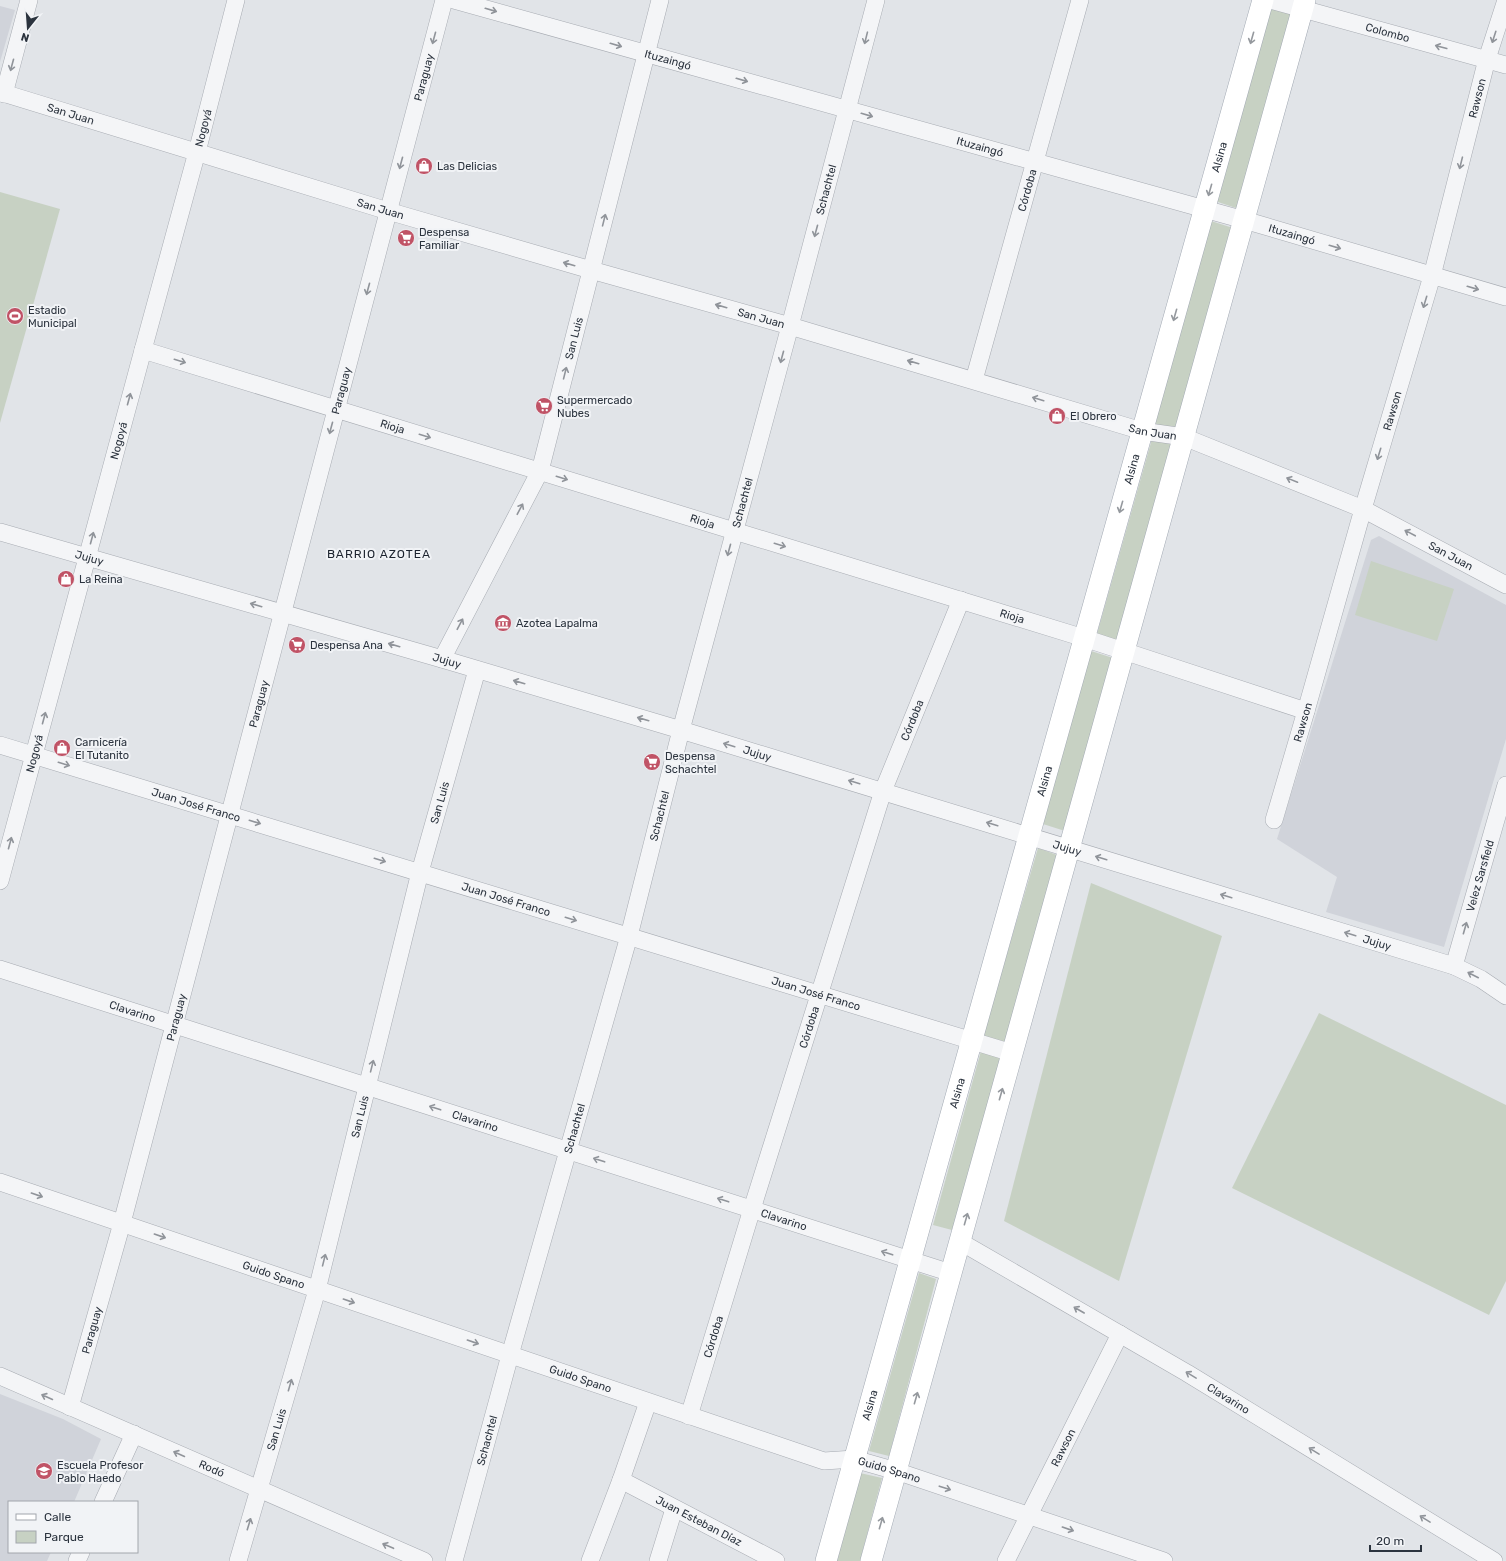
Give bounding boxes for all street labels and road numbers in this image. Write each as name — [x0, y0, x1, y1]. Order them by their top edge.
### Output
street label: Colombo — [1364, 20, 1411, 45]
street label: Ituzaingó — [643, 47, 693, 72]
street label: Paraguay — [411, 52, 436, 102]
street label: Rawson — [1466, 77, 1488, 119]
street label: San Juan — [46, 100, 96, 127]
street label: Nogoyá — [192, 108, 214, 148]
street label: Ituzaingó — [955, 134, 1005, 159]
street label: Alsina — [1209, 140, 1230, 174]
street label: Schachtel — [813, 163, 839, 216]
street label: Córdoba — [1015, 168, 1039, 213]
street label: San Juan — [355, 195, 406, 222]
street label: Ituzaingó — [1267, 221, 1317, 247]
street label: San Juan — [736, 305, 786, 331]
street label: San Luis — [562, 315, 586, 361]
street label: Paraguay — [329, 365, 354, 416]
street label: Rawson — [1380, 389, 1404, 432]
street label: Rioja — [379, 416, 406, 436]
street label: Nogoyá — [107, 420, 130, 461]
street label: San Juan — [1127, 421, 1178, 442]
street label: Alsina — [1121, 452, 1142, 486]
street label: Schachtel — [729, 476, 755, 529]
street label: Rioja — [688, 511, 716, 531]
street label: San Juan — [1426, 538, 1475, 573]
street label: Jujuy — [74, 547, 105, 568]
street label: Rioja — [998, 606, 1026, 626]
street label: Jujuy — [431, 650, 463, 671]
street label: Paraguay — [246, 679, 271, 729]
street label: Córdoba — [898, 698, 926, 743]
street label: Rawson — [1291, 701, 1315, 743]
street label: Nogoyá — [23, 733, 46, 774]
street label: Jujuy — [741, 743, 773, 764]
street label: Alsina — [1034, 764, 1055, 798]
street label: San Luis — [427, 780, 452, 825]
street label: Juan José Franco — [150, 785, 242, 824]
street label: Schachtel — [647, 789, 672, 842]
street label: Jujuy — [1051, 837, 1083, 858]
street label: Velez Sarsfield — [1463, 838, 1496, 913]
street label: Juan José Franco — [460, 879, 552, 919]
street label: Jujuy — [1361, 932, 1393, 953]
street label: Juan José Franco — [770, 974, 862, 1013]
street label: Paraguay — [164, 992, 189, 1042]
street label: Clavarino — [108, 998, 157, 1025]
street label: Córdoba — [796, 1005, 822, 1050]
street label: Alsina — [947, 1076, 967, 1110]
street label: San Luis — [348, 1094, 371, 1139]
street label: Schachtel — [561, 1102, 588, 1155]
street label: Clavarino — [451, 1107, 500, 1134]
street label: Clavarino — [759, 1206, 809, 1233]
street label: Guido Spano — [241, 1258, 307, 1291]
street label: Paraguay — [79, 1305, 105, 1355]
street label: Córdoba — [701, 1314, 726, 1359]
street label: Guido Spano — [548, 1362, 613, 1395]
street label: Clavarino — [1205, 1380, 1252, 1416]
street label: Alsina — [859, 1388, 880, 1422]
street label: San Luis — [264, 1407, 289, 1452]
street label: Schachtel — [474, 1414, 500, 1467]
street label: Rawson — [1048, 1426, 1078, 1469]
street label: Guido Spano — [857, 1454, 922, 1485]
street label: Rodó — [197, 1457, 226, 1480]
street label: Juan Esteban Díaz — [654, 1493, 745, 1549]

